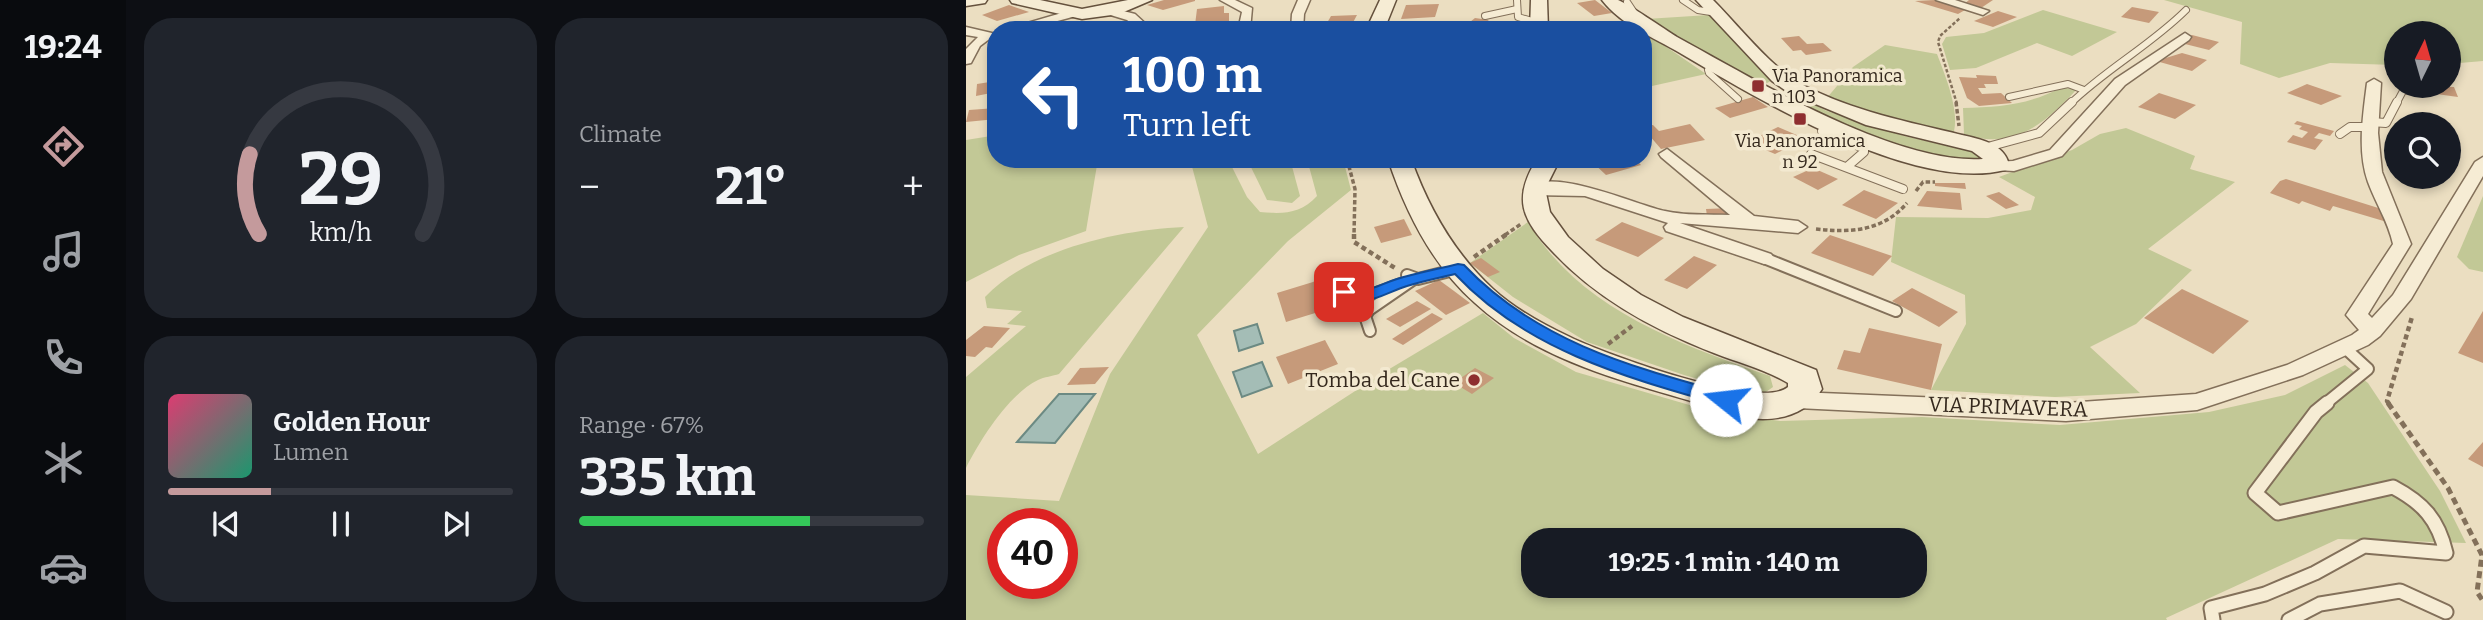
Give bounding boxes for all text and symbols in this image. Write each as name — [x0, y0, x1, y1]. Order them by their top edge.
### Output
north arrow — [2384, 21, 2460, 98]
map controls — [2384, 21, 2461, 189]
text: 19:24 — [24, 28, 102, 66]
text: 100 m — [1123, 46, 1262, 105]
icon: left — [1008, 49, 1099, 140]
place label: Via Panoramica n 103 — [1772, 65, 1903, 108]
marker: Via Panoramica n 103 — [1750, 78, 1766, 94]
text: Turn left — [1123, 106, 1251, 144]
marker: Via Panoramica n 92 — [1792, 111, 1808, 127]
button: search — [2384, 112, 2461, 189]
text: Climate — [579, 120, 662, 148]
icon: directions — [39, 122, 88, 171]
place label: Via Panoramica n 92 — [1735, 130, 1865, 173]
text: 29 — [298, 136, 383, 223]
text: 21° — [715, 155, 787, 218]
text: − — [579, 164, 600, 210]
text: + — [902, 164, 924, 210]
text: km/h — [310, 218, 372, 248]
icon: music — [39, 227, 88, 276]
pin — [1314, 262, 1374, 322]
icon: arrive — [1325, 273, 1363, 311]
icon: phone — [39, 333, 88, 382]
position arrow — [1689, 363, 1763, 437]
place label: Tomba del Cane — [1305, 367, 1460, 393]
marker: Tomba del Cane — [1466, 372, 1482, 388]
street label: VIA PRIMAVERA — [1928, 391, 2088, 423]
text: Golden Hour — [273, 407, 430, 438]
text: Range · 67% — [579, 411, 704, 439]
icon: climate — [39, 438, 88, 487]
text: Lumen — [273, 438, 349, 466]
text: 335 km — [579, 446, 756, 509]
icon: previous — [207, 505, 245, 543]
icon: pause — [322, 505, 360, 543]
icon: next — [437, 505, 475, 543]
speed limit sign: 40 — [987, 508, 1078, 599]
icon: car — [39, 543, 88, 592]
text: 19:25 · 1 min · 140 m — [1608, 547, 1840, 578]

